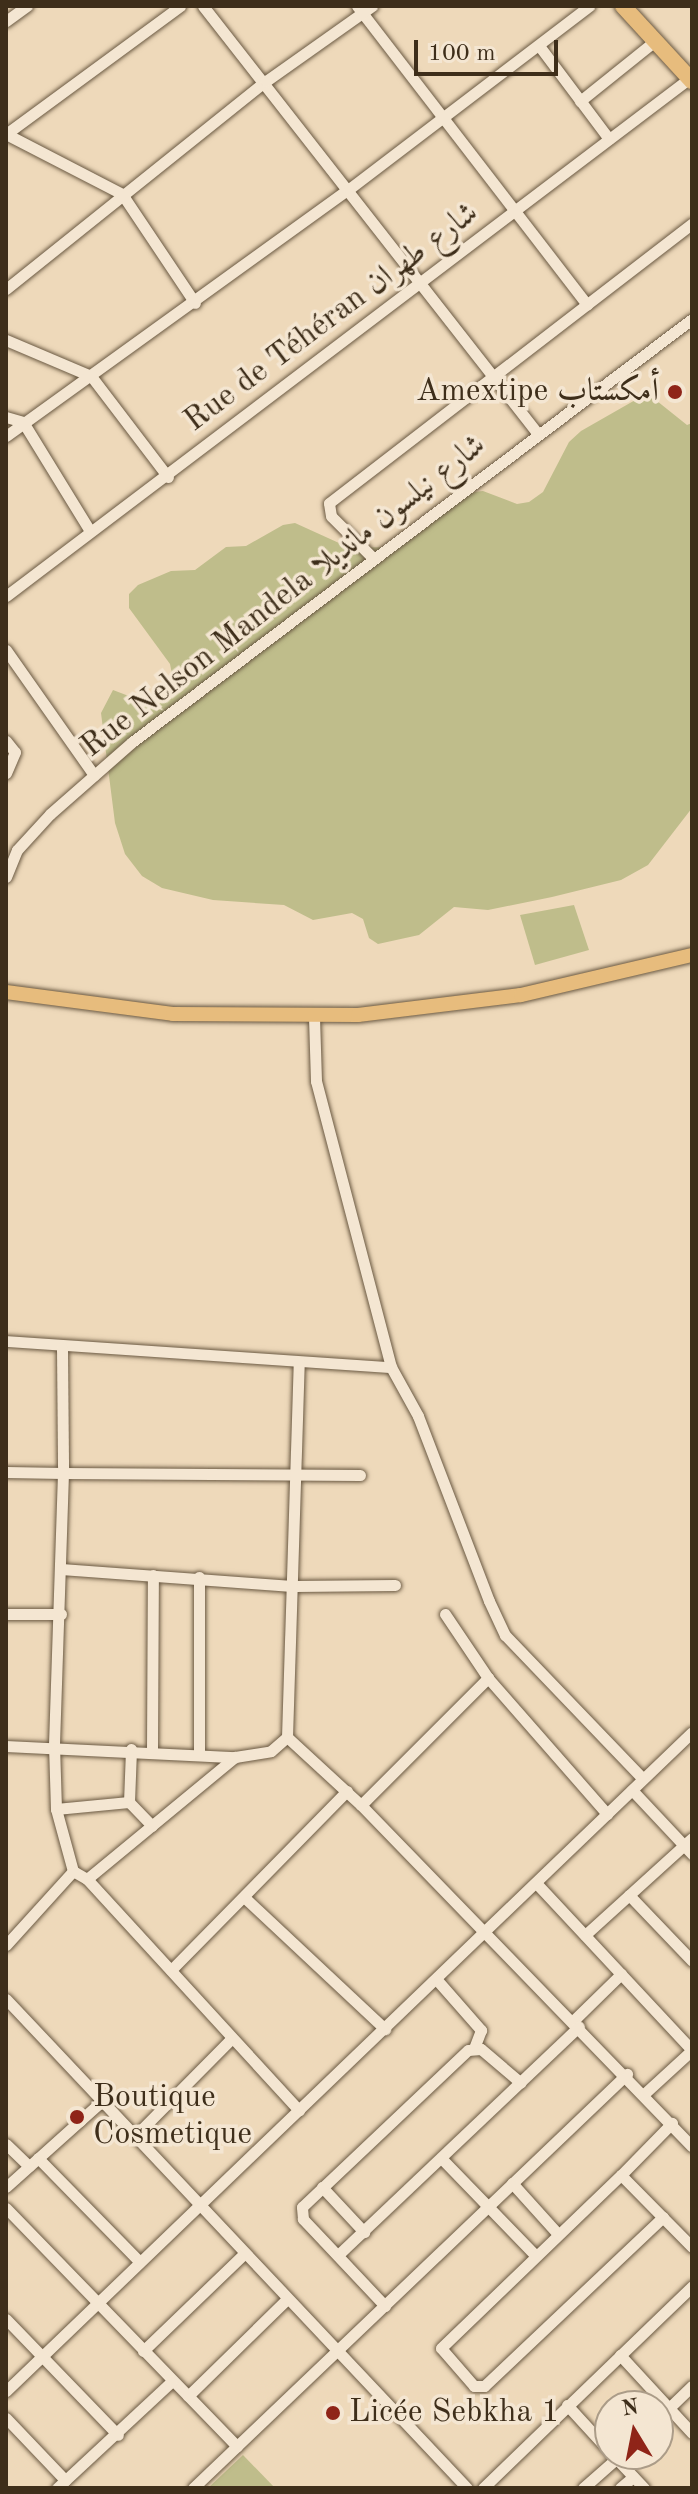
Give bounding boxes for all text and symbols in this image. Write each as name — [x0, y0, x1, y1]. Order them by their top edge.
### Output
scale bar — [418, 24, 562, 74]
text: 100 m — [428, 42, 496, 66]
street label: Rue de Téhéran شارع طهران — [177, 195, 487, 441]
place label: Amextipe أمكستاب — [416, 373, 659, 411]
marker: Amextipe أمكستاب — [666, 383, 684, 401]
street label: Rue Nelson Mandela شارع نيلسون مانديلا — [74, 427, 494, 767]
place label: Boutique Cosmetique — [93, 2080, 252, 2155]
marker: Boutique Cosmetique — [68, 2108, 86, 2126]
north arrow — [594, 2390, 674, 2470]
place label: Licée Sebkha 1 — [349, 2394, 560, 2432]
text: N — [620, 2396, 640, 2421]
marker: Licée Sebkha 1 — [324, 2404, 342, 2422]

